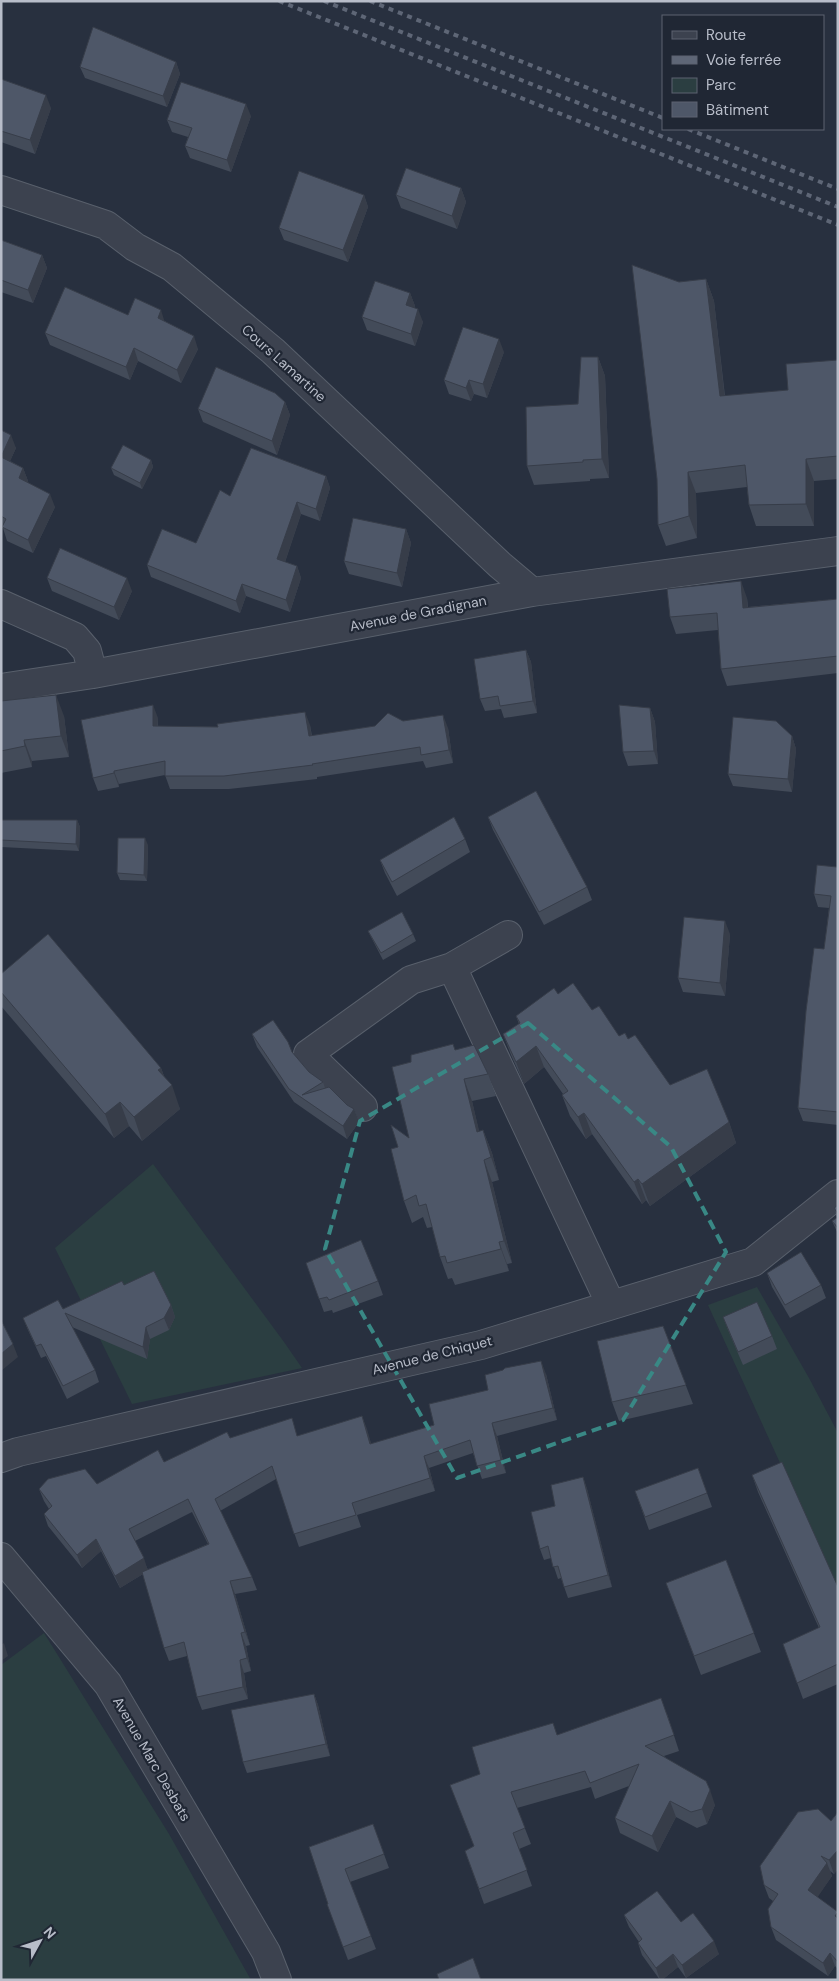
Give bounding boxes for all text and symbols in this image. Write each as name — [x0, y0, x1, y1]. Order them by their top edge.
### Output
legend — [662, 15, 824, 130]
text: Route — [706, 25, 746, 45]
text: Voie ferrée — [706, 50, 781, 70]
text: Parc — [706, 75, 736, 95]
text: Bâtiment — [706, 100, 769, 120]
street label: Cours Lamartine — [238, 320, 330, 406]
street label: Avenue de Gradignan — [348, 591, 488, 635]
street label: Avenue de Chiquet — [370, 1331, 494, 1379]
street label: Avenue Marc Desbats — [109, 1694, 195, 1824]
north arrow — [15, 1916, 65, 1966]
text: N — [40, 1923, 60, 1942]

